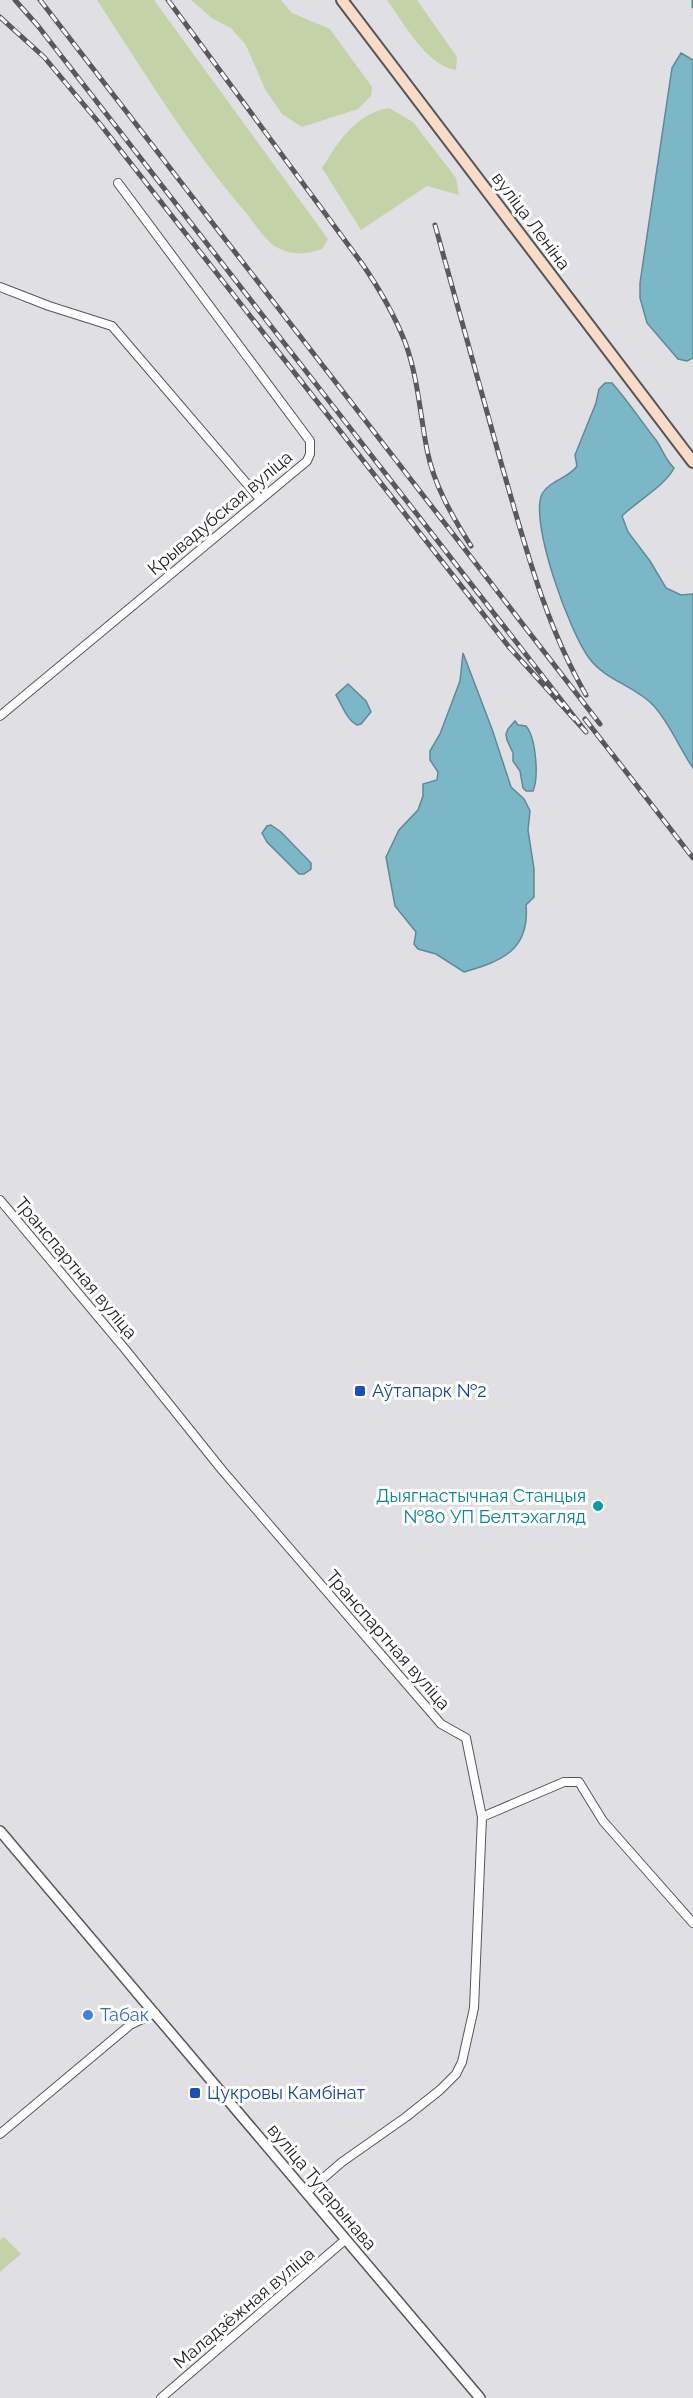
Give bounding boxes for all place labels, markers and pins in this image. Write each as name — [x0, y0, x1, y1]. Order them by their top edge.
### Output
place label: Аўтапарк №2 — [372, 1380, 487, 1401]
marker: Аўтапарк №2 — [353, 1384, 367, 1398]
place label: Дыягнастычная Станцыя №80 УП Белтэхагляд — [376, 1485, 586, 1527]
marker: Дыягнастычная Станцыя №80 УП Белтэхагляд — [591, 1499, 605, 1513]
place label: Табак — [100, 2004, 149, 2025]
marker: Табак — [81, 2008, 95, 2022]
place label: Цукровы Камбінат — [207, 2082, 365, 2103]
marker: Цукровы Камбінат — [188, 2086, 202, 2100]

